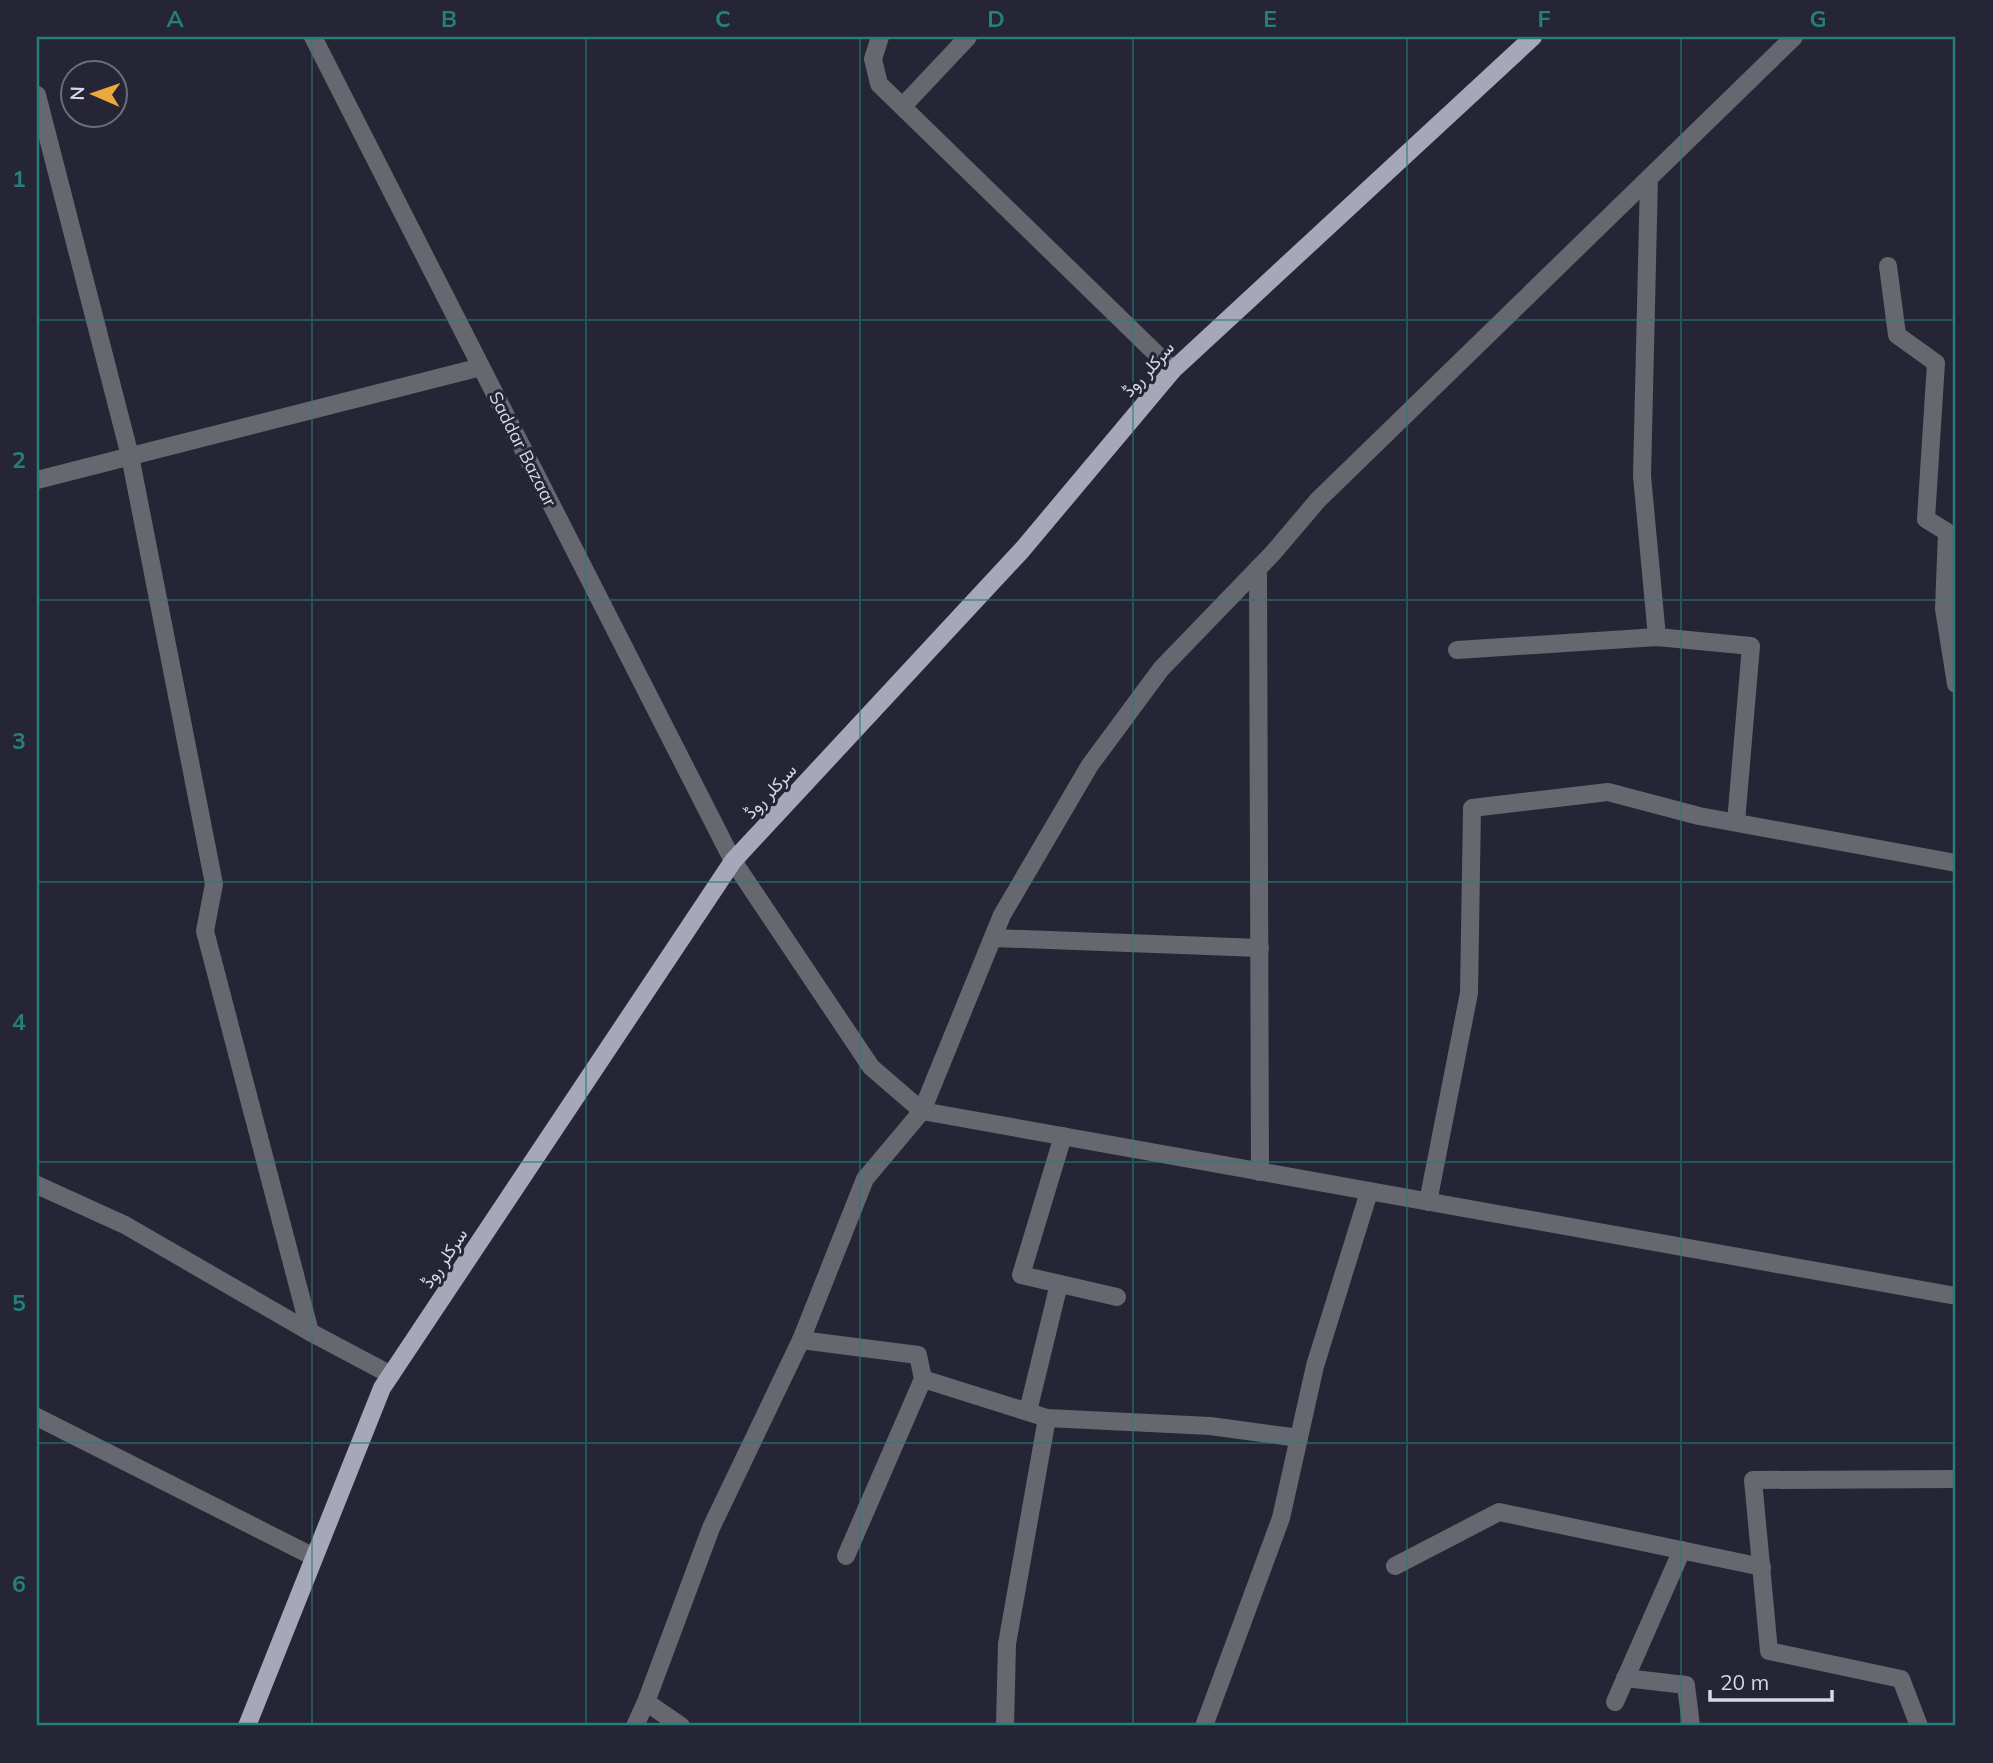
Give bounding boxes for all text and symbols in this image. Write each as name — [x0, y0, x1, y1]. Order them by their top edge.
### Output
text: A — [166, 4, 184, 33]
text: B — [441, 4, 457, 33]
text: C — [715, 4, 731, 33]
text: D — [987, 4, 1005, 33]
text: E — [1263, 4, 1277, 33]
text: F — [1537, 4, 1551, 33]
text: G — [1809, 4, 1827, 33]
north arrow — [60, 60, 130, 130]
text: N — [65, 86, 89, 101]
text: 1 — [12, 164, 26, 193]
street label: سرکلر روڈ — [1117, 336, 1179, 402]
street label: Saddar Bazaar — [484, 388, 562, 511]
text: 2 — [12, 445, 26, 474]
text: 3 — [12, 726, 26, 755]
street label: سرکلر روڈ — [739, 759, 801, 823]
text: 4 — [12, 1007, 26, 1036]
street label: سرکلر روڈ — [416, 1224, 472, 1292]
text: 5 — [12, 1288, 26, 1317]
text: 6 — [12, 1569, 26, 1598]
scale bar — [1710, 1658, 1832, 1702]
text: 20 m — [1720, 1669, 1769, 1695]

